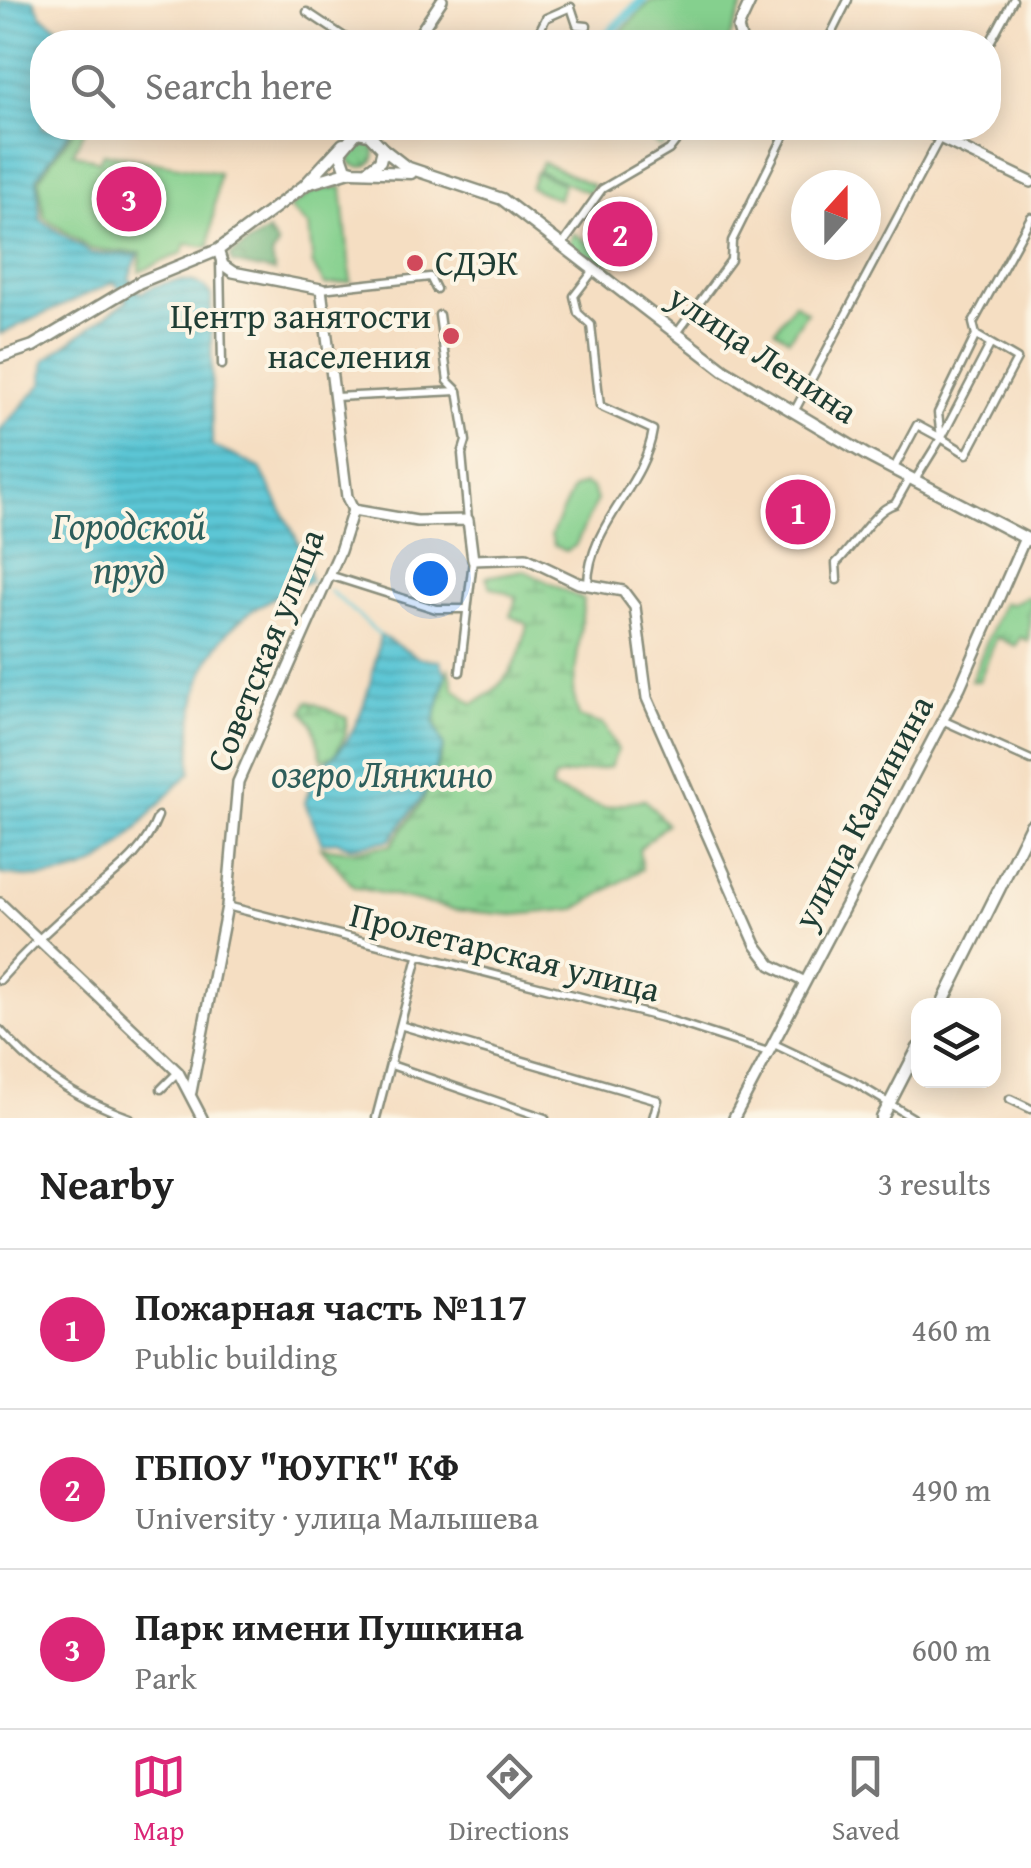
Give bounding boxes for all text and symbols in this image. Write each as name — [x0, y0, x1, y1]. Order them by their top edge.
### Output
search box — [30, 30, 1001, 140]
text: Search here — [145, 57, 333, 113]
icon: search — [65, 58, 120, 113]
pin: 3 — [96, 162, 162, 236]
north arrow — [791, 170, 881, 260]
pin: 2 — [588, 196, 652, 272]
place label: СДЭК — [435, 237, 518, 288]
marker: СДЭК — [404, 252, 426, 274]
street label: улица Ленина — [657, 271, 869, 436]
place label: Центр занятости населения — [170, 290, 431, 381]
marker: Центр занятости населения — [440, 325, 462, 347]
pin: 1 — [766, 474, 830, 550]
water label: Городской пруд — [51, 497, 206, 597]
street label: Советская улица — [193, 520, 337, 779]
your location — [405, 553, 456, 604]
street label: улица Калинина — [779, 685, 946, 939]
water label: озеро Лянкино — [271, 745, 493, 801]
street label: Пролетарская улица — [345, 888, 666, 1015]
map controls — [911, 998, 1001, 1088]
button: layers — [911, 998, 1001, 1088]
text: Nearby — [40, 1153, 174, 1214]
text: 3 results — [878, 1160, 991, 1207]
text: Пожарная часть №117 — [135, 1278, 528, 1334]
text: 1 — [64, 1306, 81, 1353]
text: 460 m — [912, 1306, 991, 1353]
text: Public building — [135, 1334, 337, 1381]
text: ГБПОУ "ЮУГК" КФ — [135, 1438, 459, 1494]
text: 2 — [64, 1466, 81, 1513]
text: 490 m — [912, 1466, 991, 1513]
text: University · улица Малышева — [135, 1494, 539, 1541]
text: Парк имени Пушкина — [135, 1598, 524, 1654]
text: 3 — [64, 1626, 81, 1673]
text: 600 m — [912, 1626, 991, 1673]
text: Park — [135, 1654, 197, 1701]
tab: Map — [131, 1749, 186, 1850]
tab: Directions — [449, 1749, 569, 1850]
tab: Saved — [832, 1749, 900, 1850]

